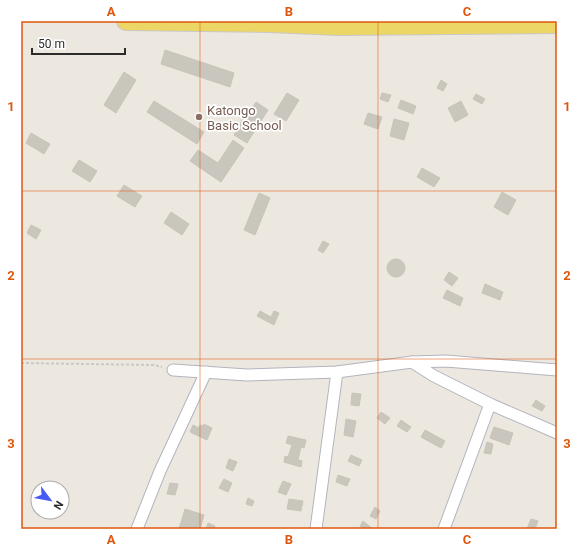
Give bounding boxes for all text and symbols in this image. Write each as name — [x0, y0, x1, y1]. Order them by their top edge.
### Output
text: A — [107, 4, 116, 19]
text: B — [285, 4, 293, 19]
text: C — [463, 4, 472, 19]
scale bar — [32, 30, 125, 56]
text: 50 m — [38, 37, 65, 51]
text: 1 — [7, 99, 15, 114]
text: 1 — [563, 99, 571, 114]
place label: Katongo Basic School — [207, 103, 282, 133]
marker: Katongo Basic School — [194, 112, 204, 122]
text: 2 — [7, 268, 15, 283]
text: 2 — [563, 268, 571, 283]
text: 3 — [7, 436, 15, 451]
text: 3 — [563, 436, 571, 451]
north arrow — [30, 480, 70, 520]
text: N — [50, 498, 66, 512]
text: A — [107, 532, 116, 547]
text: B — [285, 532, 293, 547]
text: C — [463, 532, 472, 547]

